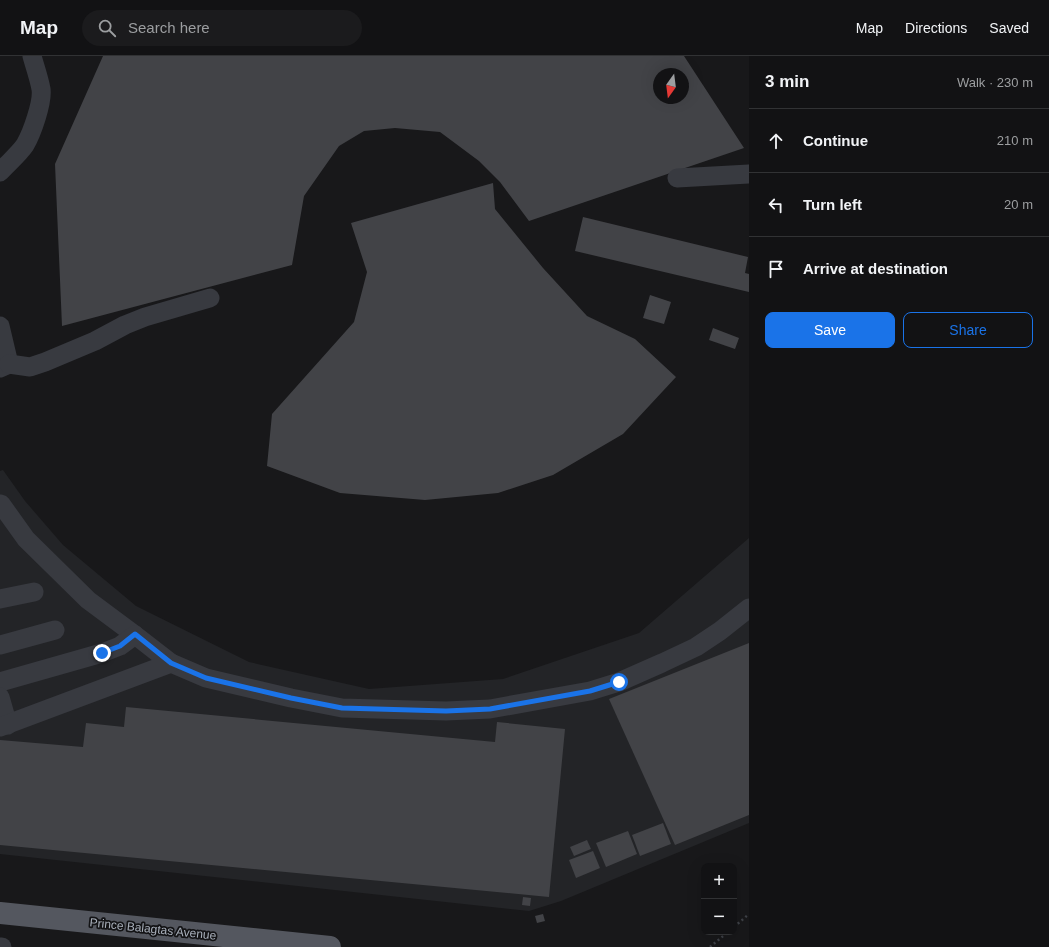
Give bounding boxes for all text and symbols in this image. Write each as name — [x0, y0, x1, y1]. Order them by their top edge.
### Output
search box — [82, 10, 362, 46]
text: Map — [20, 17, 58, 38]
icon: search — [96, 17, 118, 39]
text: Search here — [128, 19, 210, 36]
text: Map — [856, 20, 883, 36]
text: Directions — [905, 20, 967, 36]
text: Saved — [989, 20, 1029, 36]
north arrow — [653, 68, 689, 104]
text: 3 min — [765, 72, 809, 91]
text: Walk · 230 m — [957, 75, 1033, 90]
icon: ahead — [765, 130, 787, 152]
text: Continue — [803, 132, 868, 149]
text: 210 m — [997, 133, 1033, 148]
icon: left — [765, 194, 787, 216]
text: Turn left — [803, 196, 862, 213]
text: 20 m — [1004, 197, 1033, 212]
icon: arrive — [765, 258, 787, 280]
text: Arrive at destination — [803, 260, 948, 277]
button: Save — [765, 312, 895, 348]
button: Share — [903, 312, 1033, 348]
route end — [93, 644, 111, 662]
route start — [610, 673, 628, 691]
map controls — [701, 863, 737, 935]
button: + — [701, 863, 737, 899]
button: − — [701, 899, 737, 935]
street label: Prince Balagtas Avenue — [89, 915, 217, 943]

